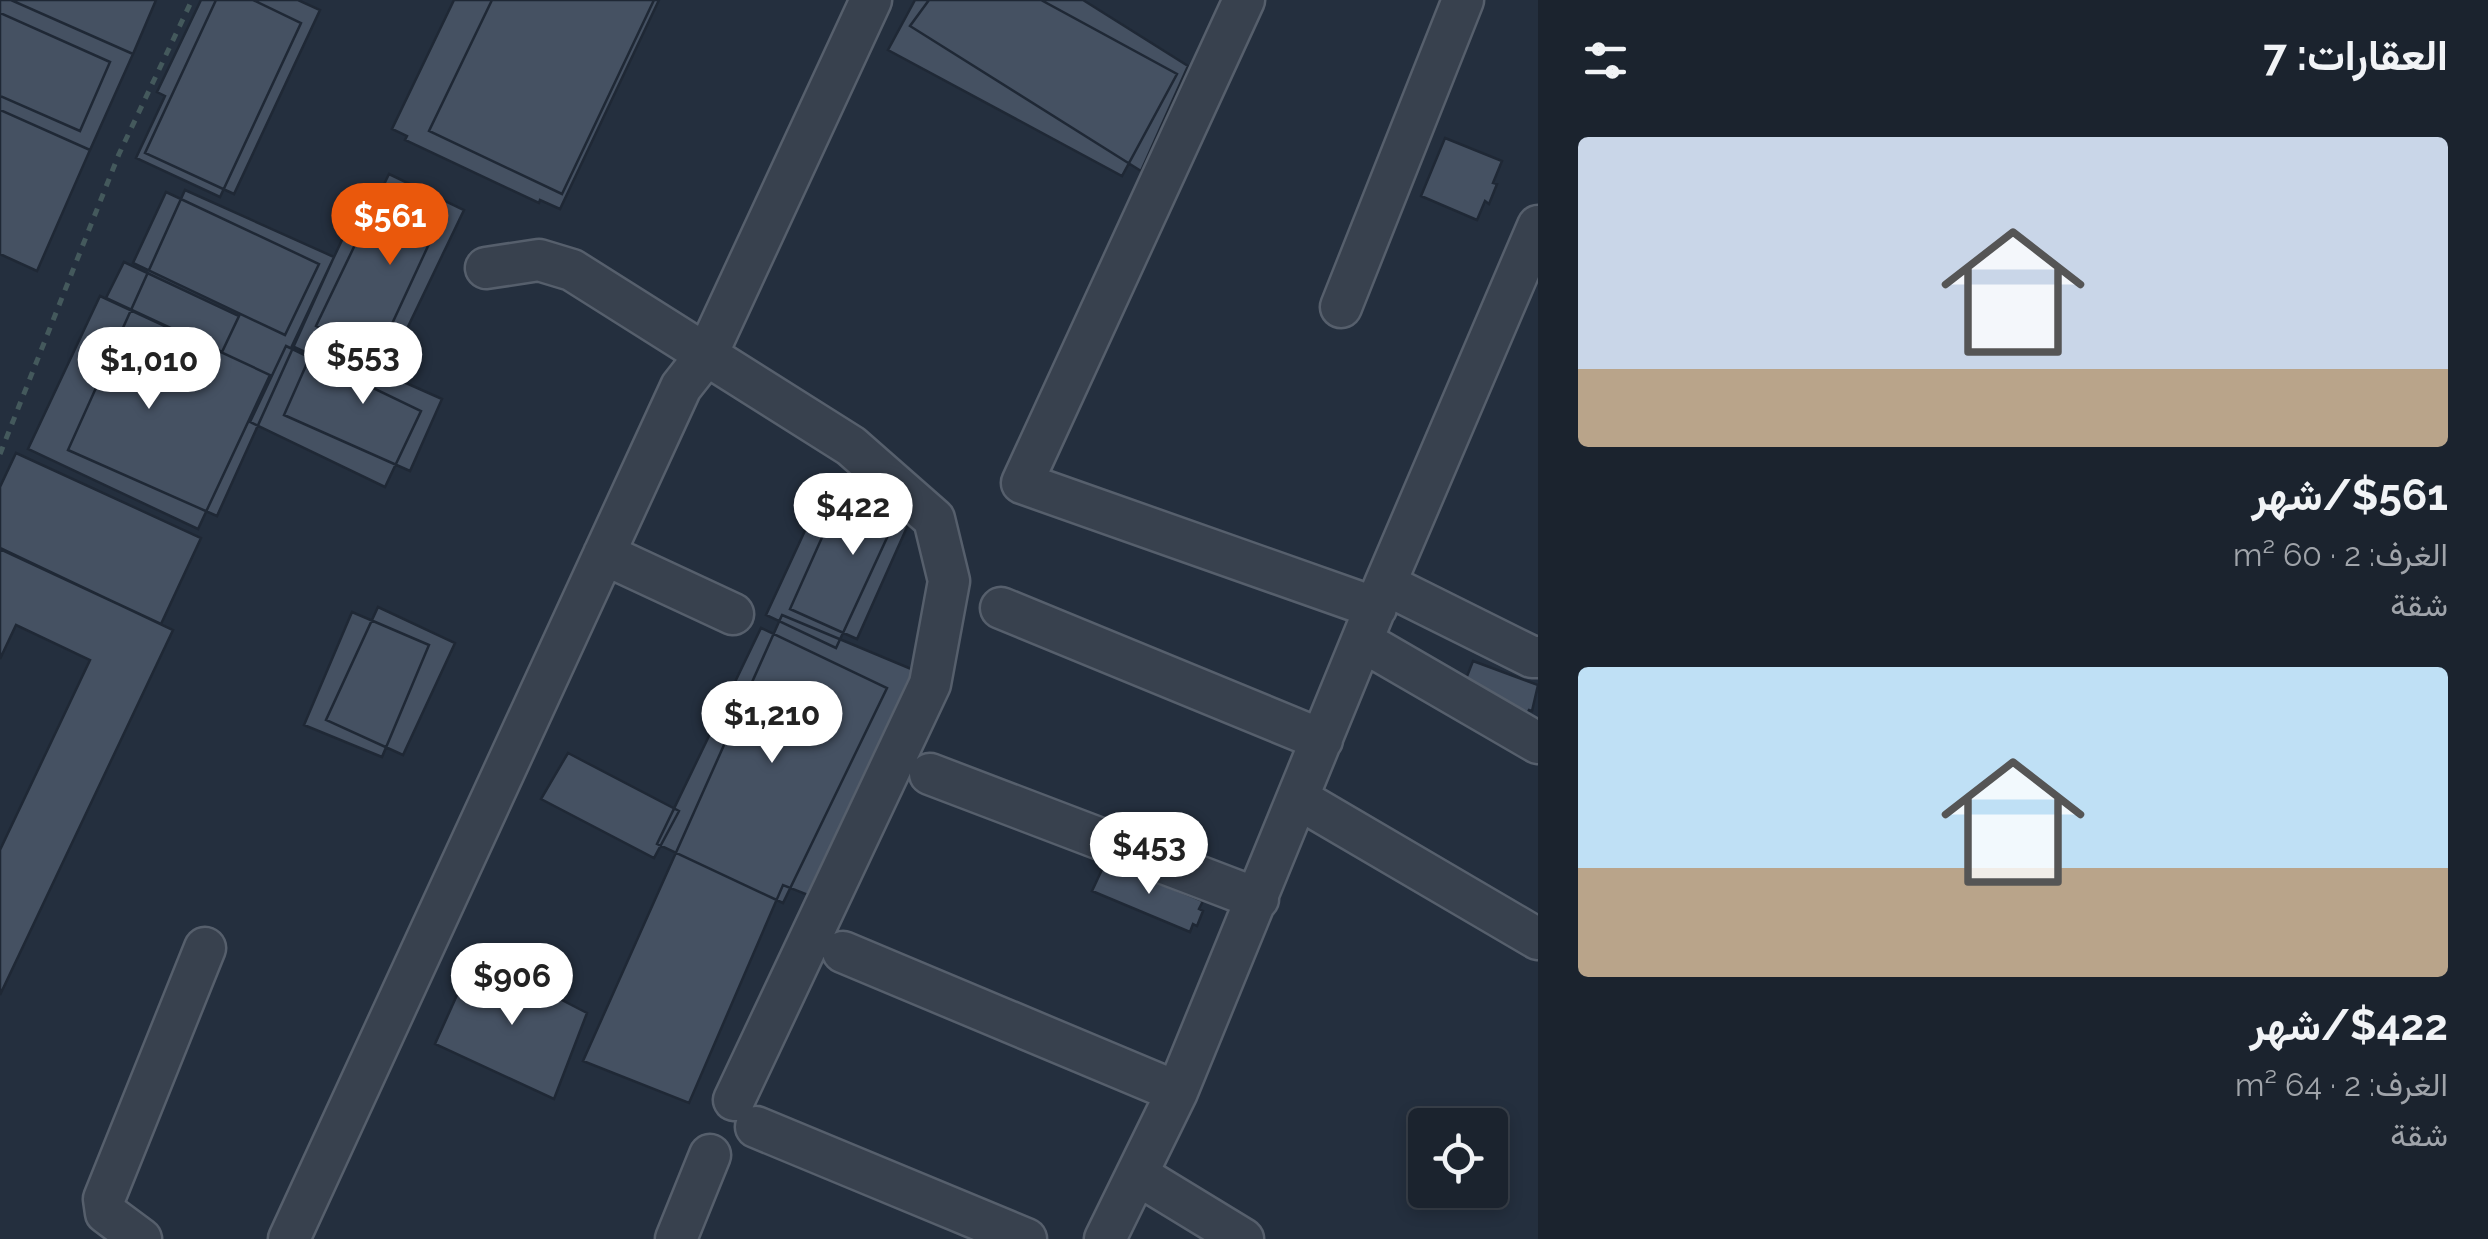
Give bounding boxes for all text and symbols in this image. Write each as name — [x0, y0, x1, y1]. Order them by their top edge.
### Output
text: العقارات: 7 — [2263, 31, 2448, 80]
icon: filters — [1578, 33, 1633, 88]
pin: $561 — [331, 183, 449, 268]
text: $561 — [353, 197, 427, 234]
icon: home — [1923, 202, 2103, 382]
pin: $553 — [304, 322, 422, 407]
pin: $1,010 — [68, 327, 230, 412]
text: $553 — [326, 336, 400, 373]
text: $1,010 — [100, 341, 198, 378]
text: $561/شهر — [2251, 471, 2448, 520]
pin: $422 — [794, 473, 912, 558]
text: $422 — [816, 487, 890, 524]
text: الغرف: 2 · 60 m² — [2233, 536, 2448, 573]
text: شقة — [2390, 586, 2448, 623]
pin: $1,210 — [691, 681, 853, 766]
text: $1,210 — [723, 695, 821, 732]
icon: home — [1923, 732, 2103, 912]
pin: $453 — [1090, 812, 1208, 897]
text: $453 — [1112, 826, 1186, 863]
pin: $906 — [453, 943, 571, 1028]
text: $906 — [473, 957, 551, 994]
text: $422/شهر — [2250, 1001, 2448, 1050]
text: الغرف: 2 · 64 m² — [2235, 1066, 2448, 1103]
map controls — [1408, 1108, 1508, 1208]
button: locate — [1408, 1108, 1508, 1208]
text: شقة — [2390, 1116, 2448, 1153]

